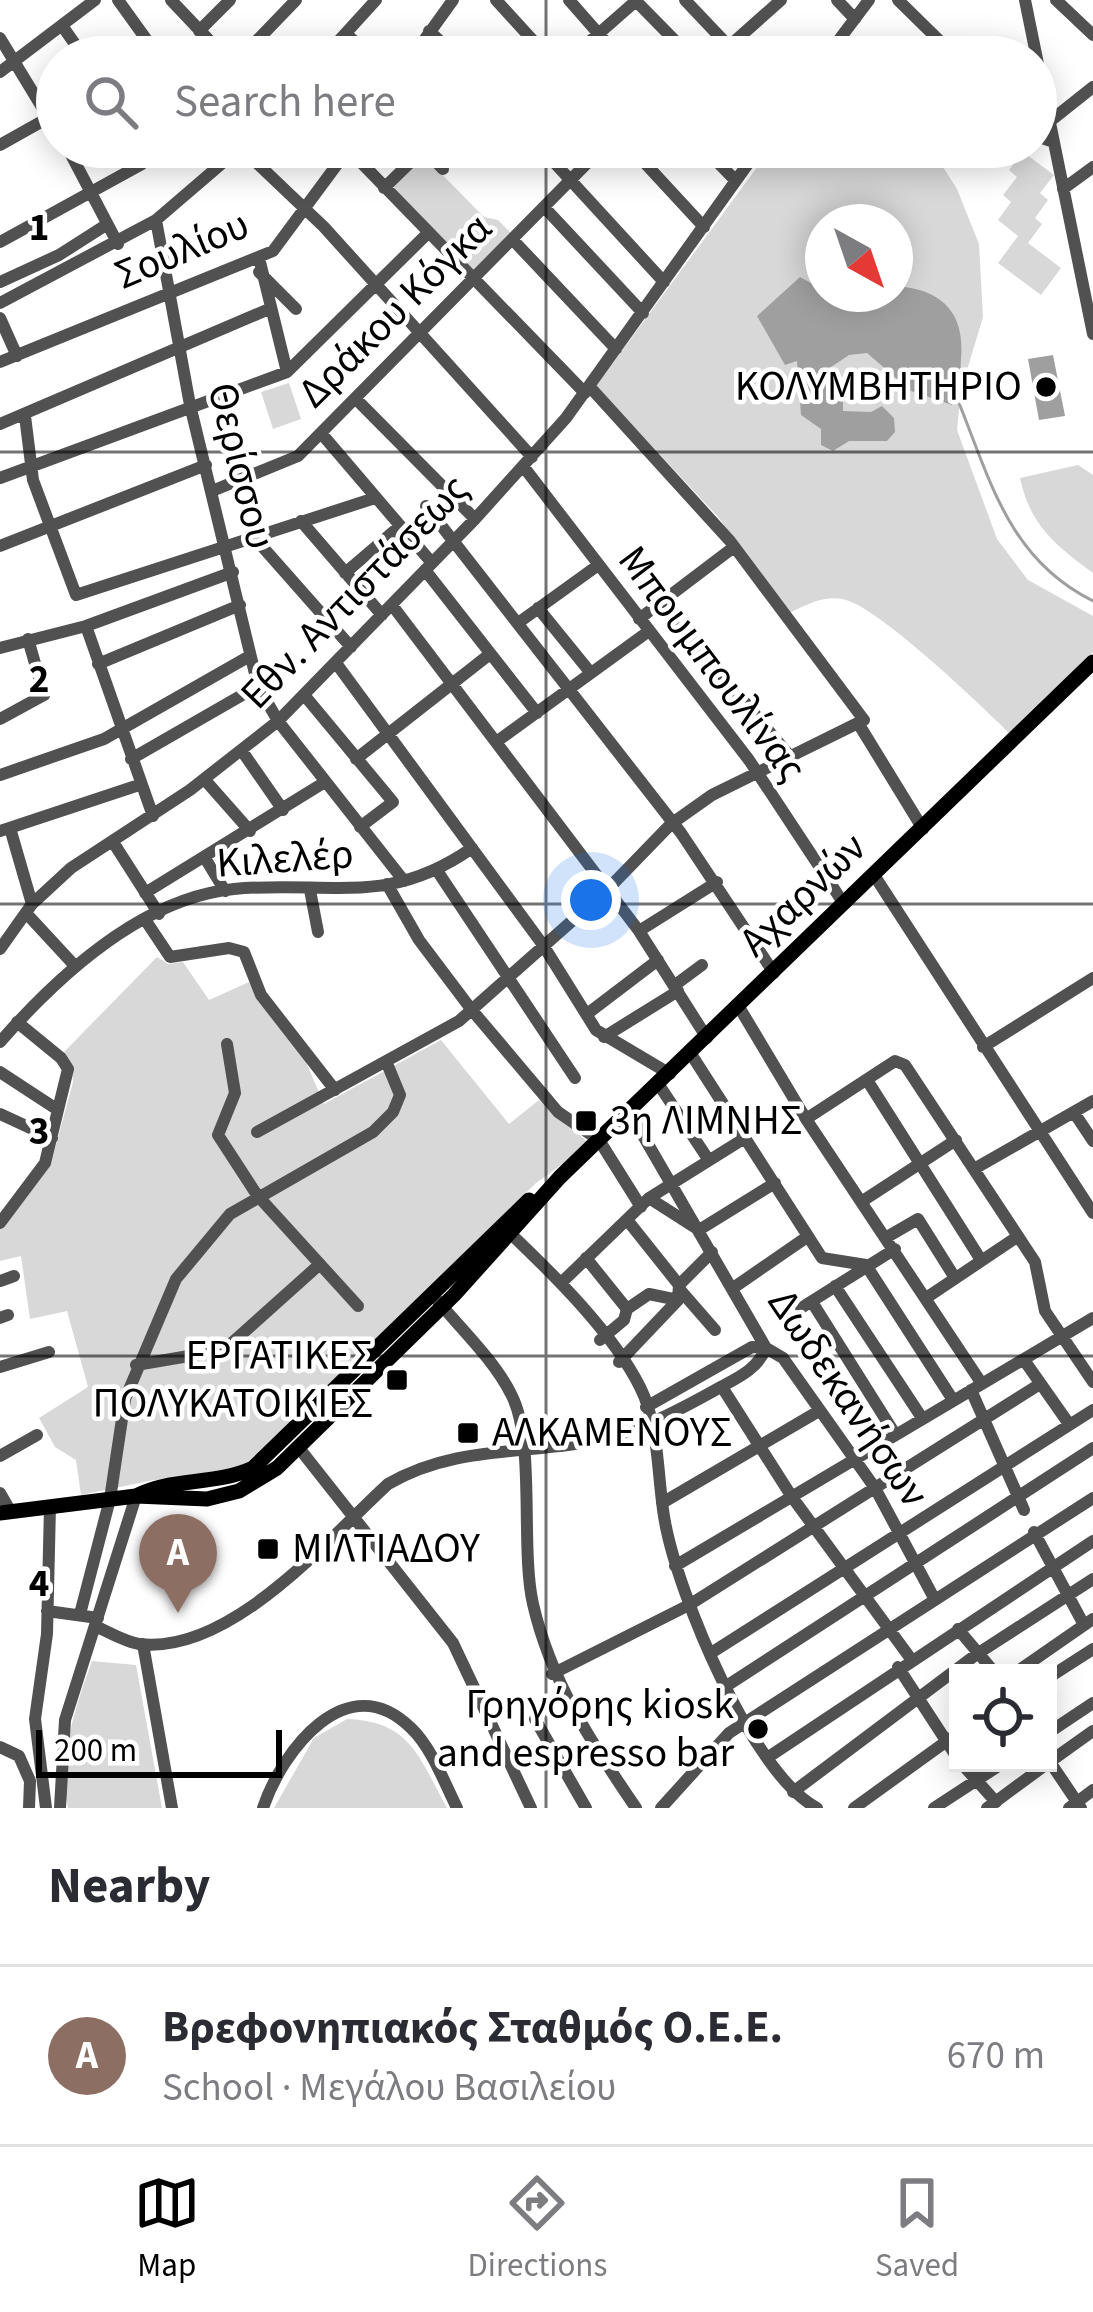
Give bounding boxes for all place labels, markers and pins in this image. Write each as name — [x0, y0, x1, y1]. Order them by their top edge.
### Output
place label: ΚΟΛΥΜΒΗΤΗΡΙΟ — [735, 357, 1022, 417]
marker: ΚΟΛΥΜΒΗΤΗΡΙΟ — [1033, 374, 1059, 400]
place label: 3η ΛΙΜΝΗΣ — [610, 1091, 802, 1151]
marker: 3η ΛΙΜΝΗΣ — [573, 1108, 599, 1134]
place label: ΕΡΓΑΤΙΚΕΣ ΠΟΛΥΚΑΤΟΙΚΙΕΣ — [92, 1326, 373, 1434]
marker: ΕΡΓΑΤΙΚΕΣ ΠΟΛΥΚΑΤΟΙΚΙΕΣ — [384, 1367, 410, 1393]
place label: ΑΛΚΑΜΕΝΟΥΣ — [492, 1403, 732, 1463]
marker: ΑΛΚΑΜΕΝΟΥΣ — [455, 1420, 481, 1446]
pin: A — [139, 1514, 217, 1613]
place label: ΜΙΛΤΙΑΔΟΥ — [292, 1519, 481, 1579]
marker: ΜΙΛΤΙΑΔΟΥ — [255, 1536, 281, 1562]
place label: Γρηγόρης kiosk and espresso bar — [437, 1675, 734, 1783]
marker: Γρηγόρης kiosk and espresso bar — [745, 1716, 771, 1742]

